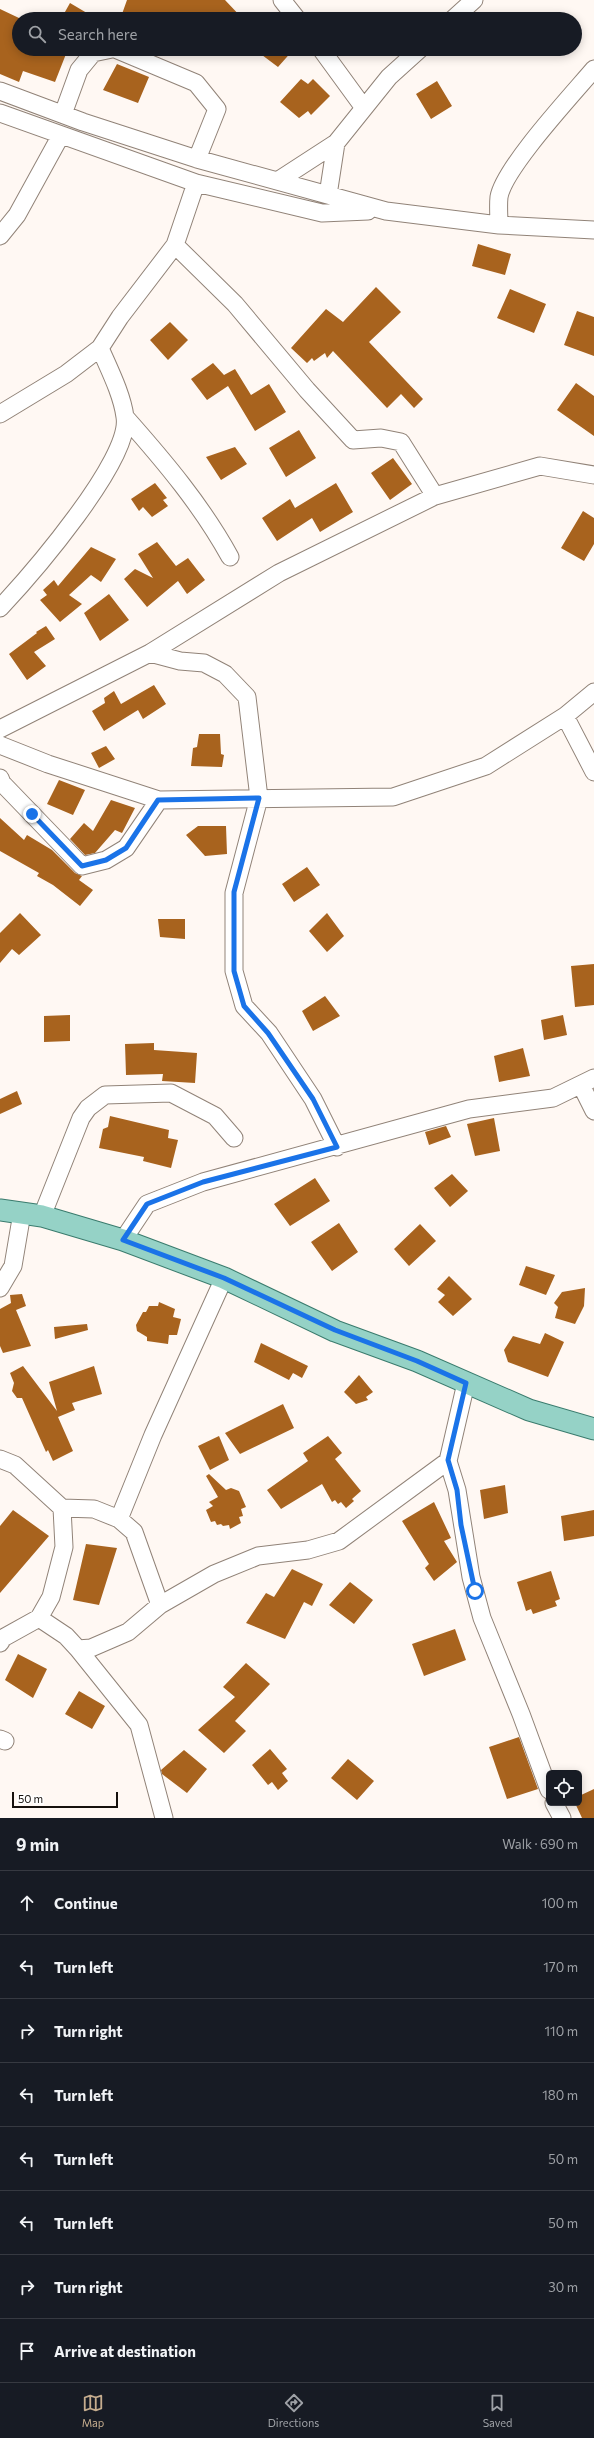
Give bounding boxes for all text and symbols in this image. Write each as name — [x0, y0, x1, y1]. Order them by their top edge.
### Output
search box — [12, 12, 582, 56]
icon: search — [26, 23, 48, 45]
text: Search here — [58, 25, 137, 43]
route end — [23, 805, 41, 823]
route start — [466, 1582, 484, 1600]
map controls — [546, 1770, 582, 1806]
button: locate — [546, 1770, 582, 1806]
scale bar — [12, 1790, 118, 1809]
text: 50 m — [18, 1792, 43, 1805]
text: 9 min — [16, 1834, 59, 1855]
text: Walk · 690 m — [502, 1836, 578, 1852]
icon: ahead — [16, 1892, 38, 1914]
text: Continue — [54, 1894, 118, 1912]
text: 100 m — [542, 1895, 578, 1911]
icon: left — [16, 1956, 38, 1978]
text: Turn left — [54, 1958, 113, 1976]
text: 170 m — [543, 1959, 578, 1975]
icon: right — [16, 2020, 38, 2042]
text: Turn right — [54, 2022, 123, 2040]
text: 110 m — [545, 2023, 578, 2039]
icon: left — [16, 2084, 38, 2106]
text: Turn left — [54, 2086, 113, 2104]
text: 180 m — [542, 2087, 578, 2103]
icon: left — [16, 2148, 38, 2170]
text: Turn left — [54, 2150, 113, 2168]
text: 50 m — [548, 2151, 578, 2167]
icon: left — [16, 2212, 38, 2234]
text: Turn left — [54, 2214, 113, 2232]
text: 50 m — [548, 2215, 578, 2231]
icon: right — [16, 2276, 38, 2298]
text: Turn right — [54, 2278, 123, 2296]
text: 30 m — [548, 2279, 578, 2295]
icon: arrive — [16, 2340, 38, 2362]
text: Arrive at destination — [54, 2342, 196, 2360]
tab: Map — [82, 2392, 104, 2429]
tab: Directions — [268, 2392, 319, 2429]
tab: Saved — [483, 2392, 512, 2429]

